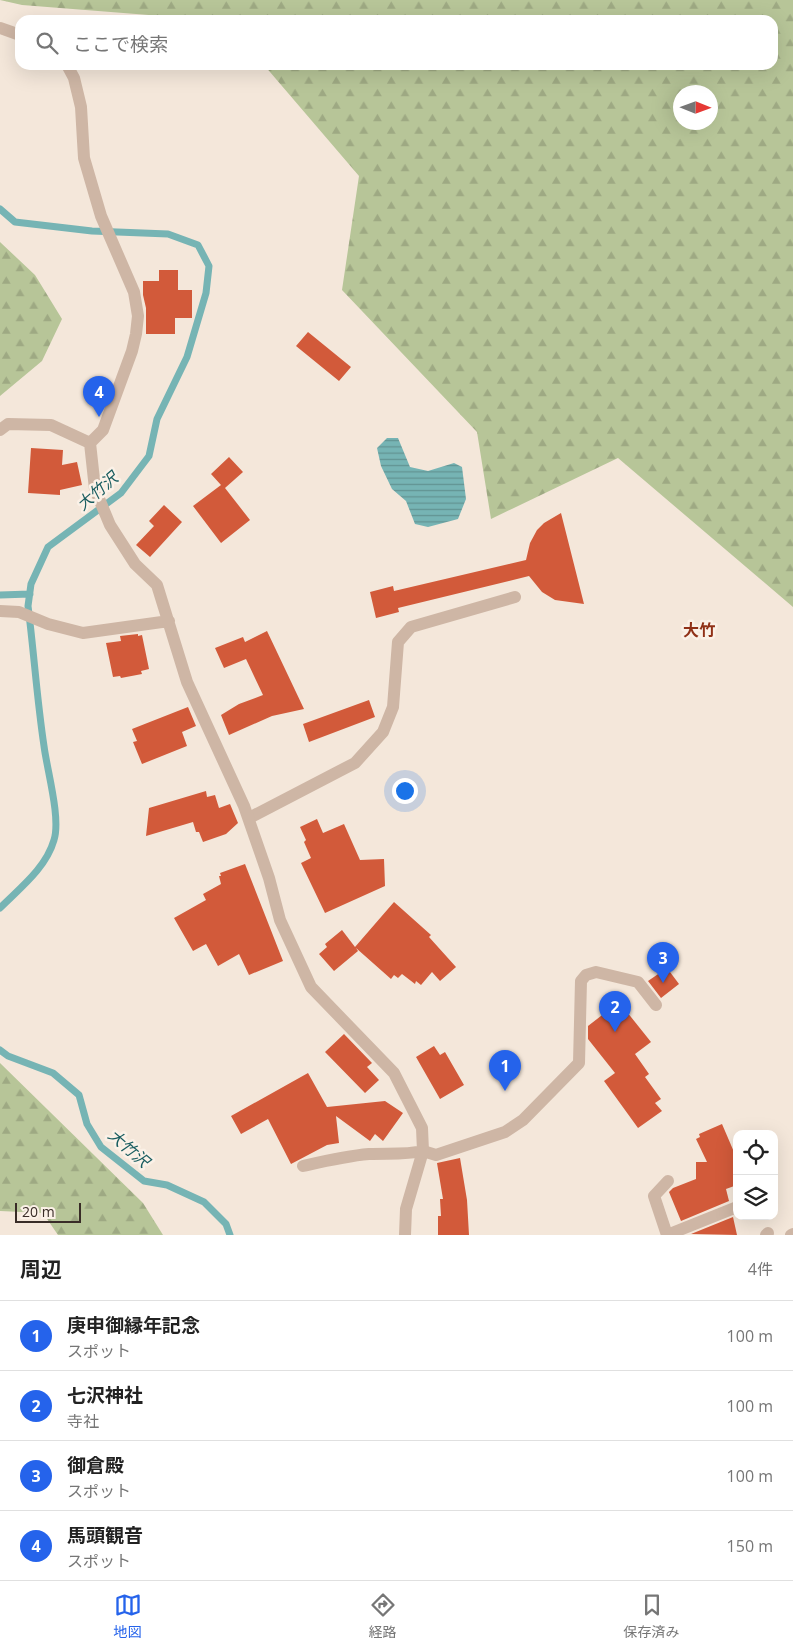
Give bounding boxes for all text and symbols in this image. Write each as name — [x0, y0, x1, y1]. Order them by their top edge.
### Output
search box — [15, 15, 778, 70]
icon: search — [33, 29, 61, 57]
text: ここで検索 — [73, 31, 168, 57]
north arrow — [673, 85, 718, 130]
pin: 4 — [83, 376, 115, 417]
water label: 大竹沢 — [72, 466, 124, 515]
district label: 大竹 — [683, 619, 715, 641]
your location — [392, 778, 418, 804]
pin: 3 — [647, 942, 679, 983]
pin: 2 — [599, 991, 631, 1032]
pin: 1 — [489, 1050, 521, 1091]
water label: 大竹沢 — [104, 1124, 156, 1173]
map controls — [733, 1130, 778, 1220]
button: locate — [733, 1130, 778, 1175]
button: layers — [733, 1175, 778, 1220]
scale bar — [15, 1200, 81, 1223]
text: 20 m — [22, 1202, 55, 1221]
text: 周辺 — [20, 1255, 62, 1283]
text: 4件 — [748, 1258, 773, 1280]
text: 庚申御縁年記念 — [67, 1312, 200, 1338]
text: 1 — [31, 1325, 41, 1347]
text: 100 m — [727, 1325, 773, 1347]
text: スポット — [67, 1340, 131, 1362]
text: 七沢神社 — [67, 1382, 143, 1408]
text: 2 — [31, 1395, 41, 1417]
text: 100 m — [727, 1395, 773, 1417]
text: 寺社 — [67, 1410, 99, 1432]
text: 御倉殿 — [67, 1452, 124, 1478]
text: 3 — [31, 1465, 41, 1487]
text: 100 m — [727, 1465, 773, 1487]
text: スポット — [67, 1480, 131, 1502]
text: 馬頭観音 — [67, 1522, 143, 1548]
text: 4 — [31, 1535, 41, 1557]
text: 150 m — [727, 1535, 773, 1557]
text: スポット — [67, 1550, 131, 1572]
tab: 地図 — [114, 1591, 142, 1641]
tab: 経路 — [369, 1591, 397, 1641]
tab: 保存済み — [624, 1591, 680, 1641]

